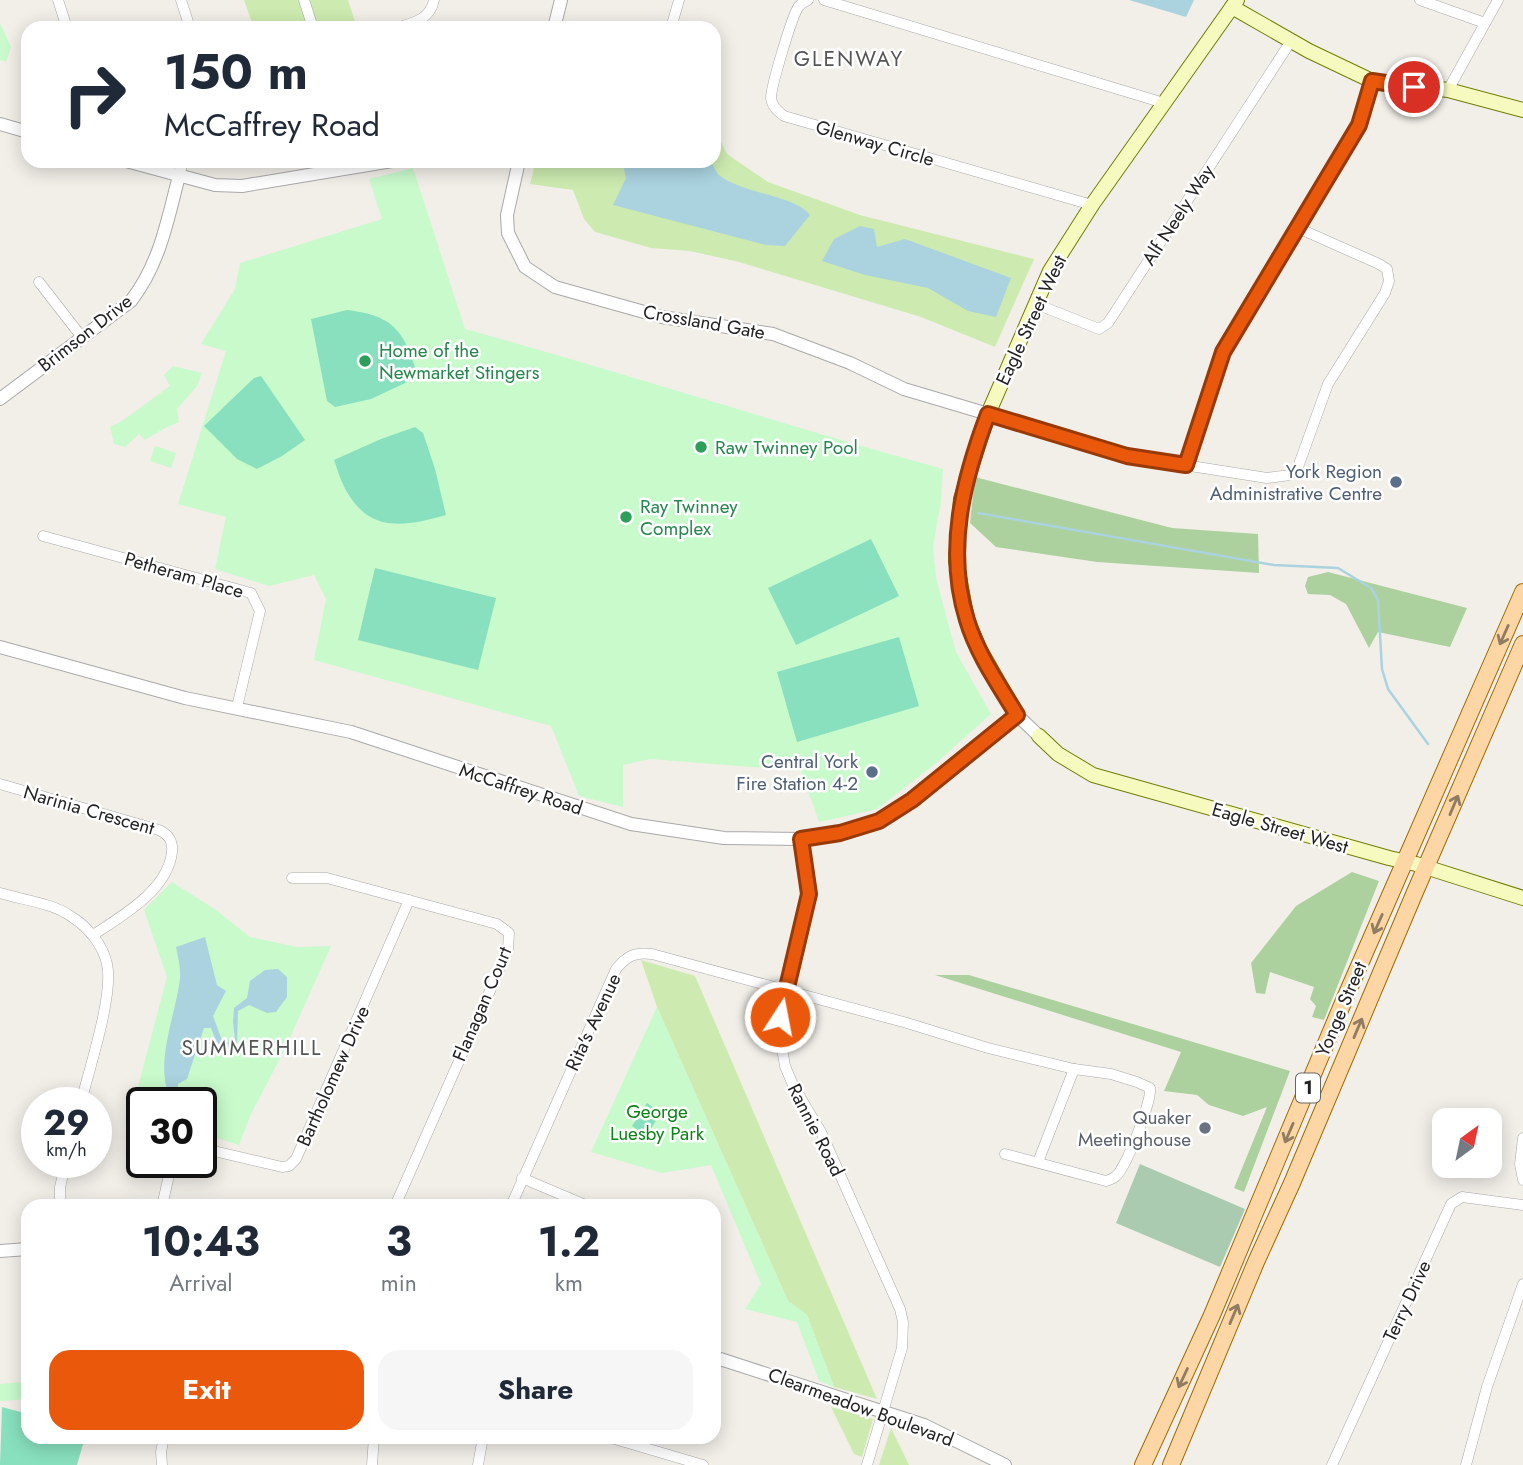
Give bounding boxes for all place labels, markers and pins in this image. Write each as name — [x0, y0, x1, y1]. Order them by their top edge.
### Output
pin — [1384, 57, 1444, 117]
place label: Home of the Newmarket Stingers — [379, 337, 540, 386]
marker: Home of the Newmarket Stingers — [357, 353, 373, 369]
place label: Raw Twinney Pool — [715, 434, 858, 461]
marker: Raw Twinney Pool — [693, 439, 709, 455]
place label: York Region Administrative Centre — [1210, 458, 1382, 507]
marker: York Region Administrative Centre — [1388, 474, 1404, 490]
place label: Ray Twinney Complex — [640, 493, 738, 542]
marker: Ray Twinney Complex — [618, 509, 634, 525]
place label: Central York Fire Station 4-2 — [736, 748, 859, 797]
marker: Central York Fire Station 4-2 — [864, 764, 880, 780]
place label: Quaker Meetinghouse — [1078, 1104, 1191, 1153]
marker: Quaker Meetinghouse — [1197, 1120, 1213, 1136]

